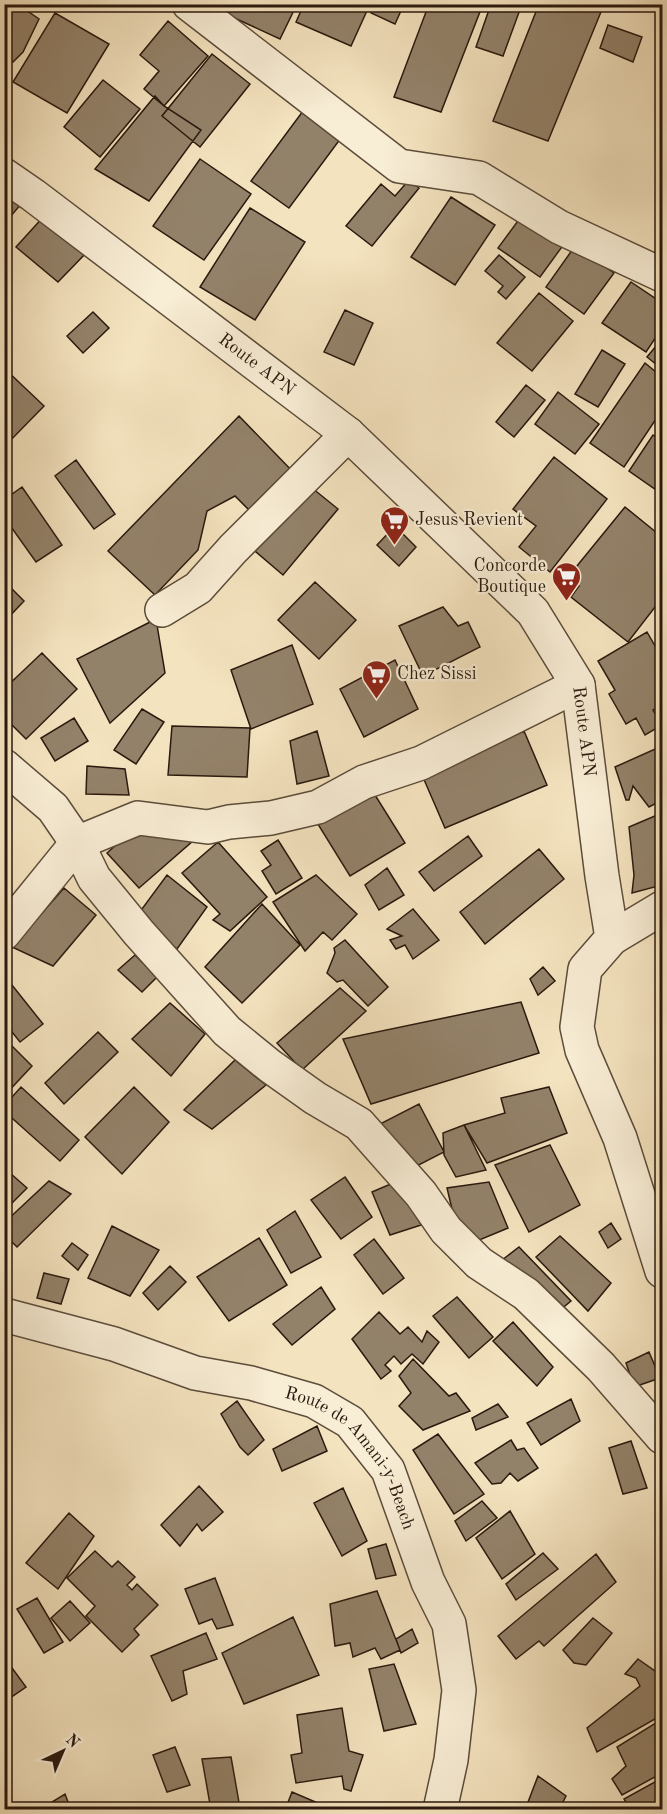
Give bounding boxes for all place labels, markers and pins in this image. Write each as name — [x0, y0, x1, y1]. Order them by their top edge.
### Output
supermarket icon: Jesus Revient — [378, 504, 410, 546]
place label: Jesus Revient — [415, 511, 523, 529]
place label: Concorde Boutique — [473, 557, 546, 596]
supermarket icon: Concorde Boutique — [551, 560, 583, 602]
supermarket icon: Chez Sissi — [360, 658, 392, 700]
place label: Chez Sissi — [397, 665, 477, 683]

